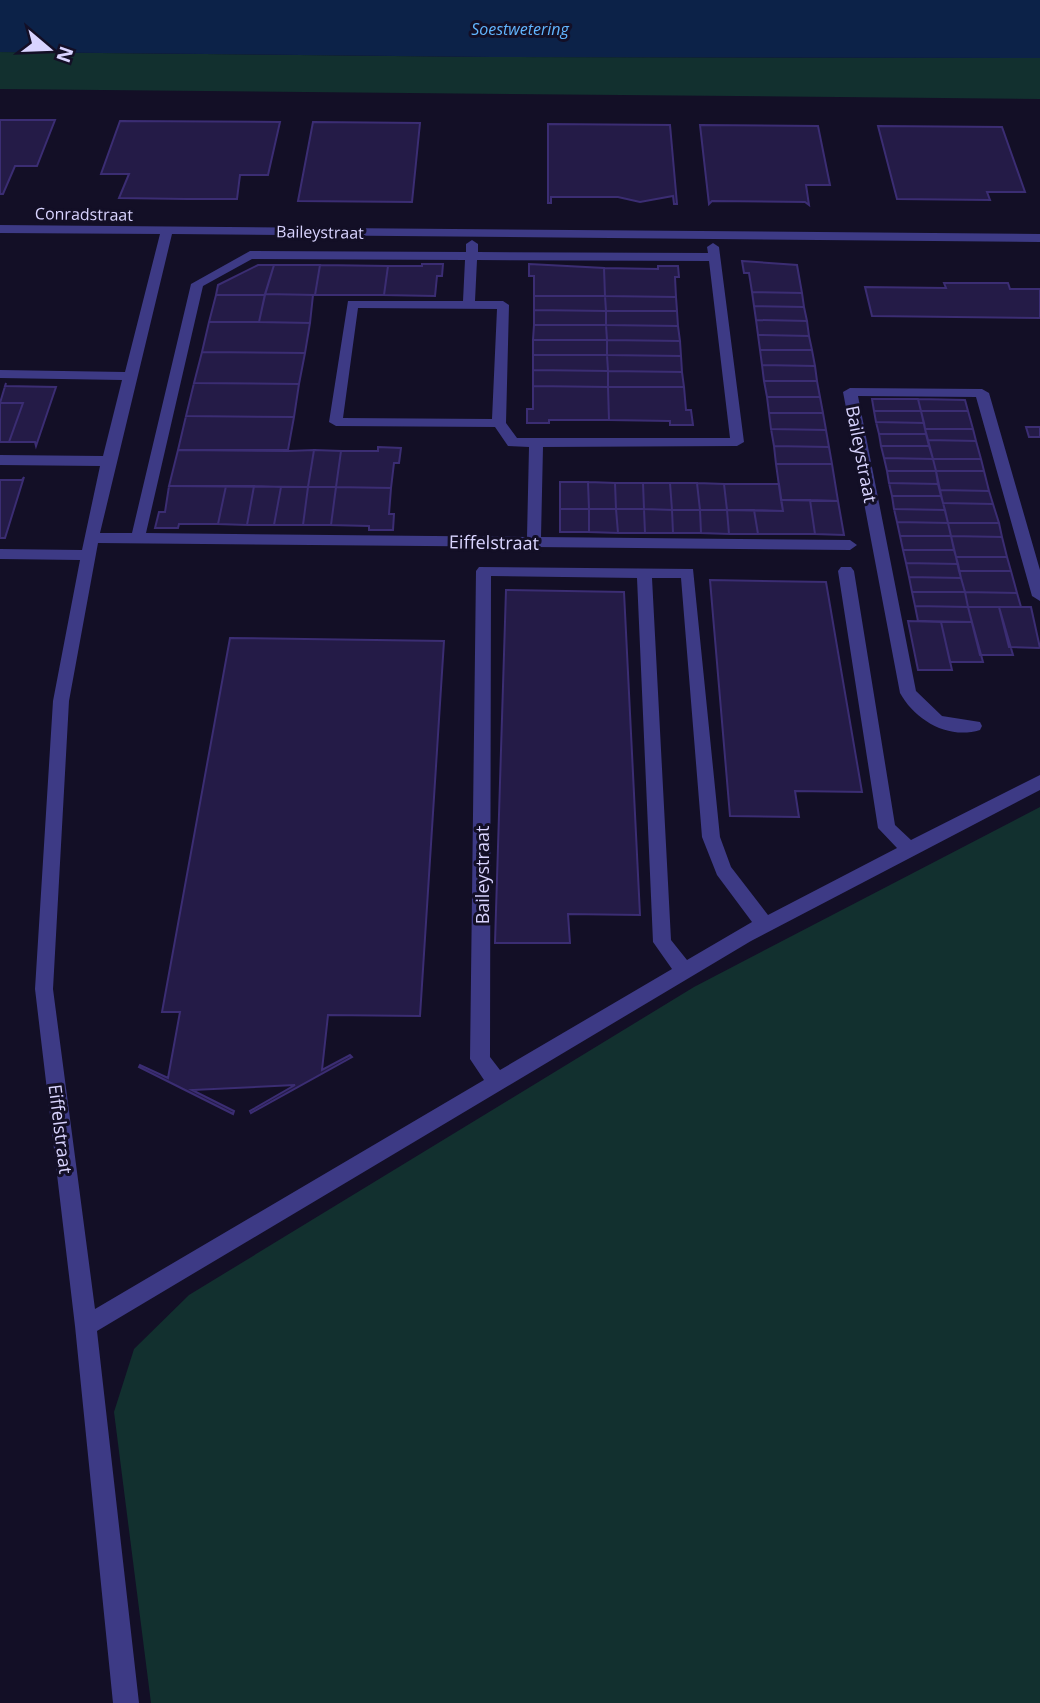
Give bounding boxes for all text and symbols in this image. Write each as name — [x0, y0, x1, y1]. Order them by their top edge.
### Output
north arrow — [14, 14, 84, 84]
water label: Soestwetering — [471, 18, 570, 40]
text: N — [50, 43, 80, 66]
street label: Conradstraat — [35, 202, 134, 226]
street label: Baileystraat — [276, 220, 364, 244]
street label: Baileystraat — [841, 403, 883, 505]
street label: Eiffelstraat — [449, 529, 539, 555]
street label: Baileystraat — [470, 826, 494, 924]
street label: Eiffelstraat — [44, 1083, 78, 1175]

